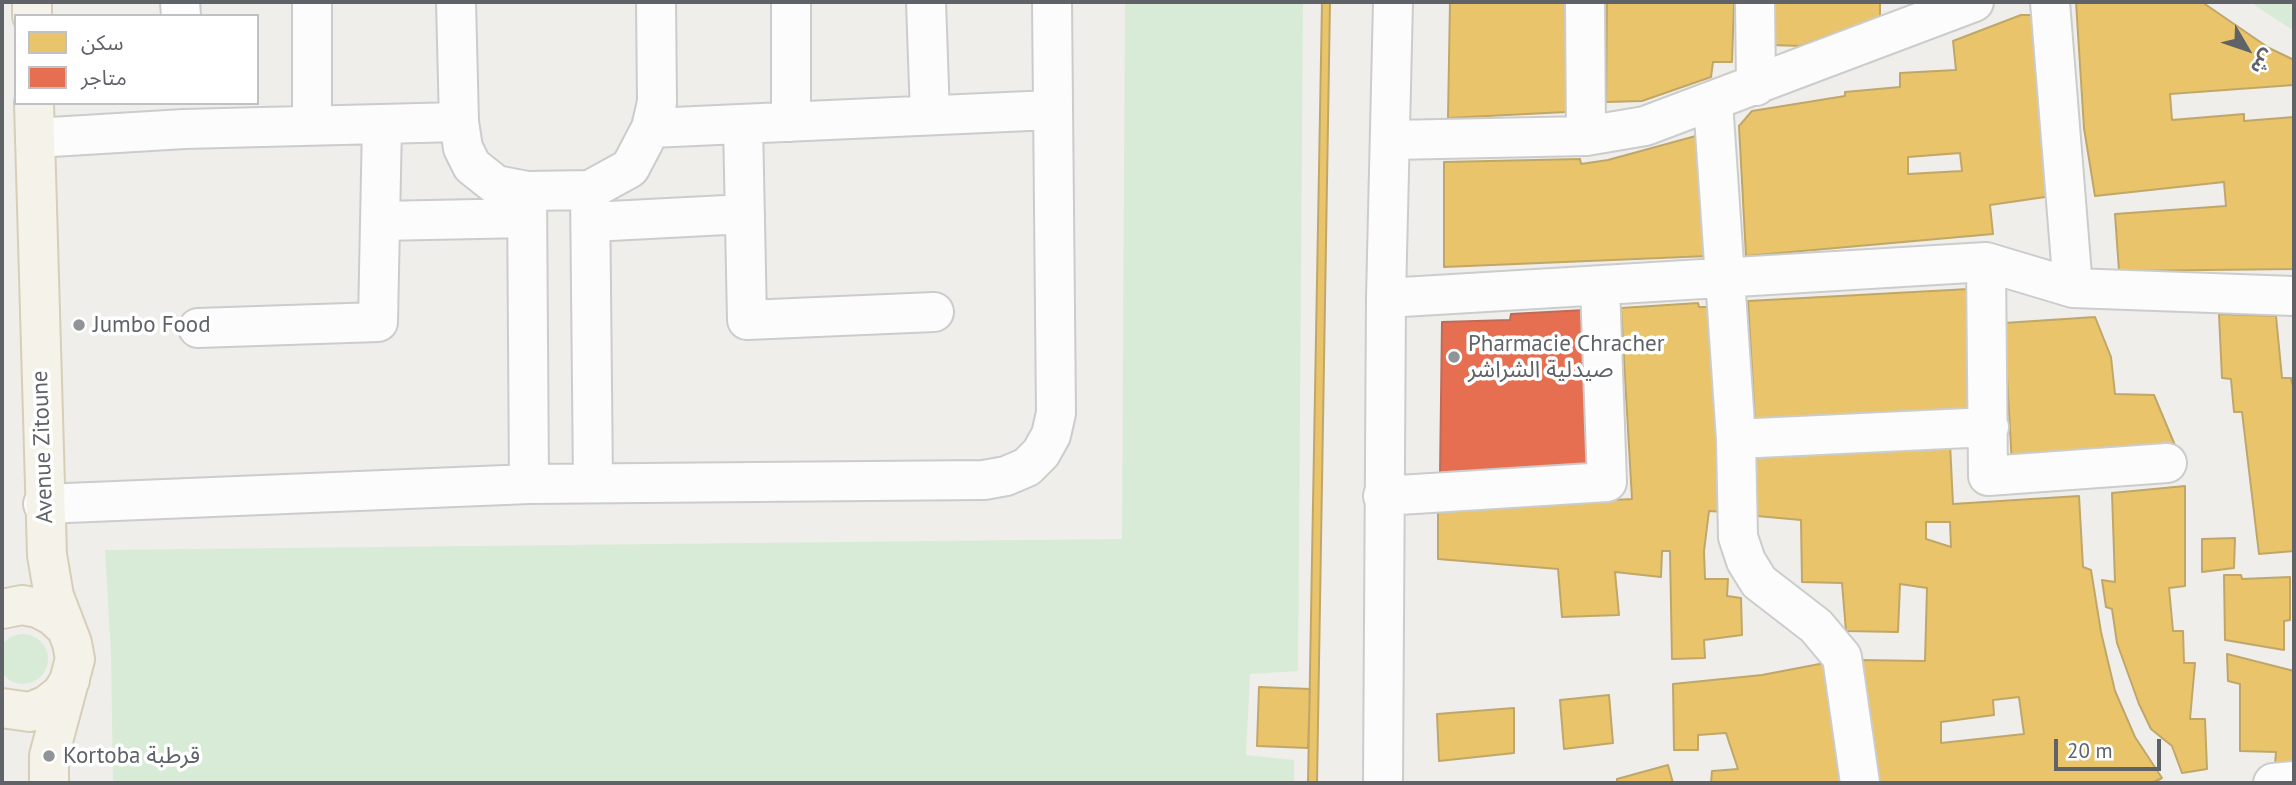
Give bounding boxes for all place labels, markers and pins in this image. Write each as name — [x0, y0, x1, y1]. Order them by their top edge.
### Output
place label: Jumbo Food — [93, 311, 211, 339]
marker: Jumbo Food — [71, 317, 87, 333]
place label: Pharmacie Chracher صيدلية الشراشر — [1468, 330, 1665, 384]
marker: Pharmacie Chracher صيدلية الشراشر — [1446, 349, 1462, 365]
place label: Kortoba قرطبة — [63, 742, 200, 770]
marker: Kortoba قرطبة — [41, 748, 57, 764]

